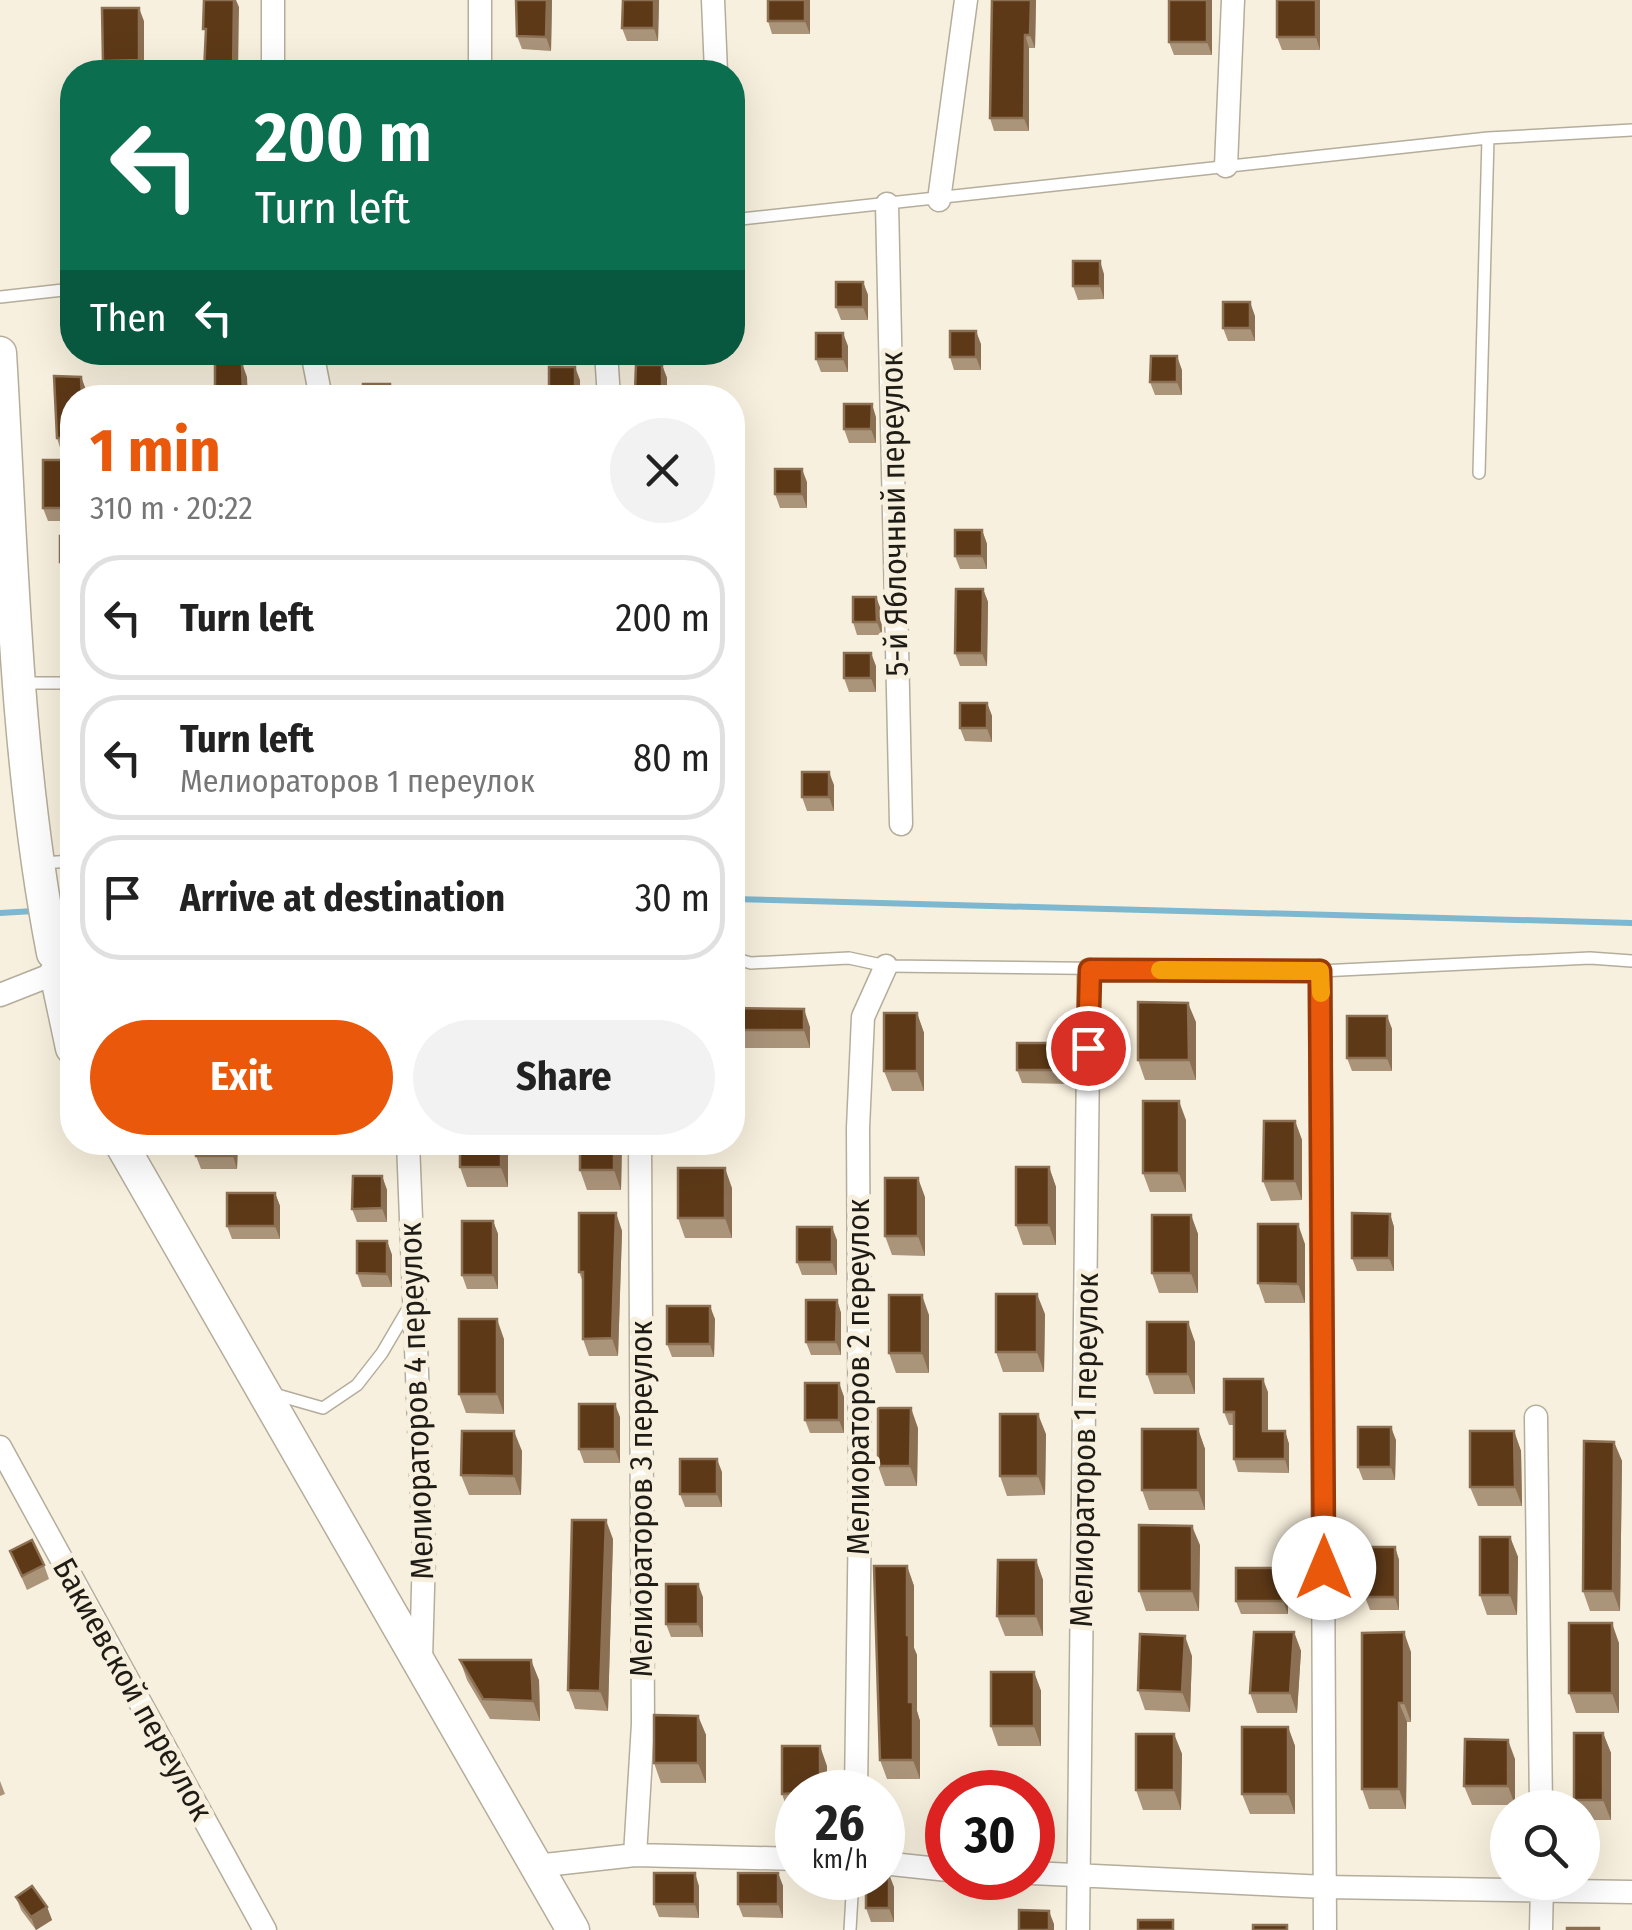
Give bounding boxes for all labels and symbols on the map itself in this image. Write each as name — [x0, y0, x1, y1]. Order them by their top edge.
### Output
street label: 5-й Яблочный переулок — [872, 351, 916, 677]
pin — [1046, 1006, 1131, 1091]
street label: Мелиораторов 2 переулок — [839, 1199, 877, 1555]
street label: Мелиораторов 4 переулок — [391, 1222, 441, 1580]
street label: Мелиораторов 1 переулок — [1062, 1272, 1106, 1628]
street label: Мелиораторов 3 переулок — [622, 1321, 660, 1677]
position arrow — [1272, 1516, 1376, 1620]
street label: Бакиевской переулок — [45, 1551, 221, 1827]
speed limit sign: 30 — [925, 1770, 1055, 1900]

